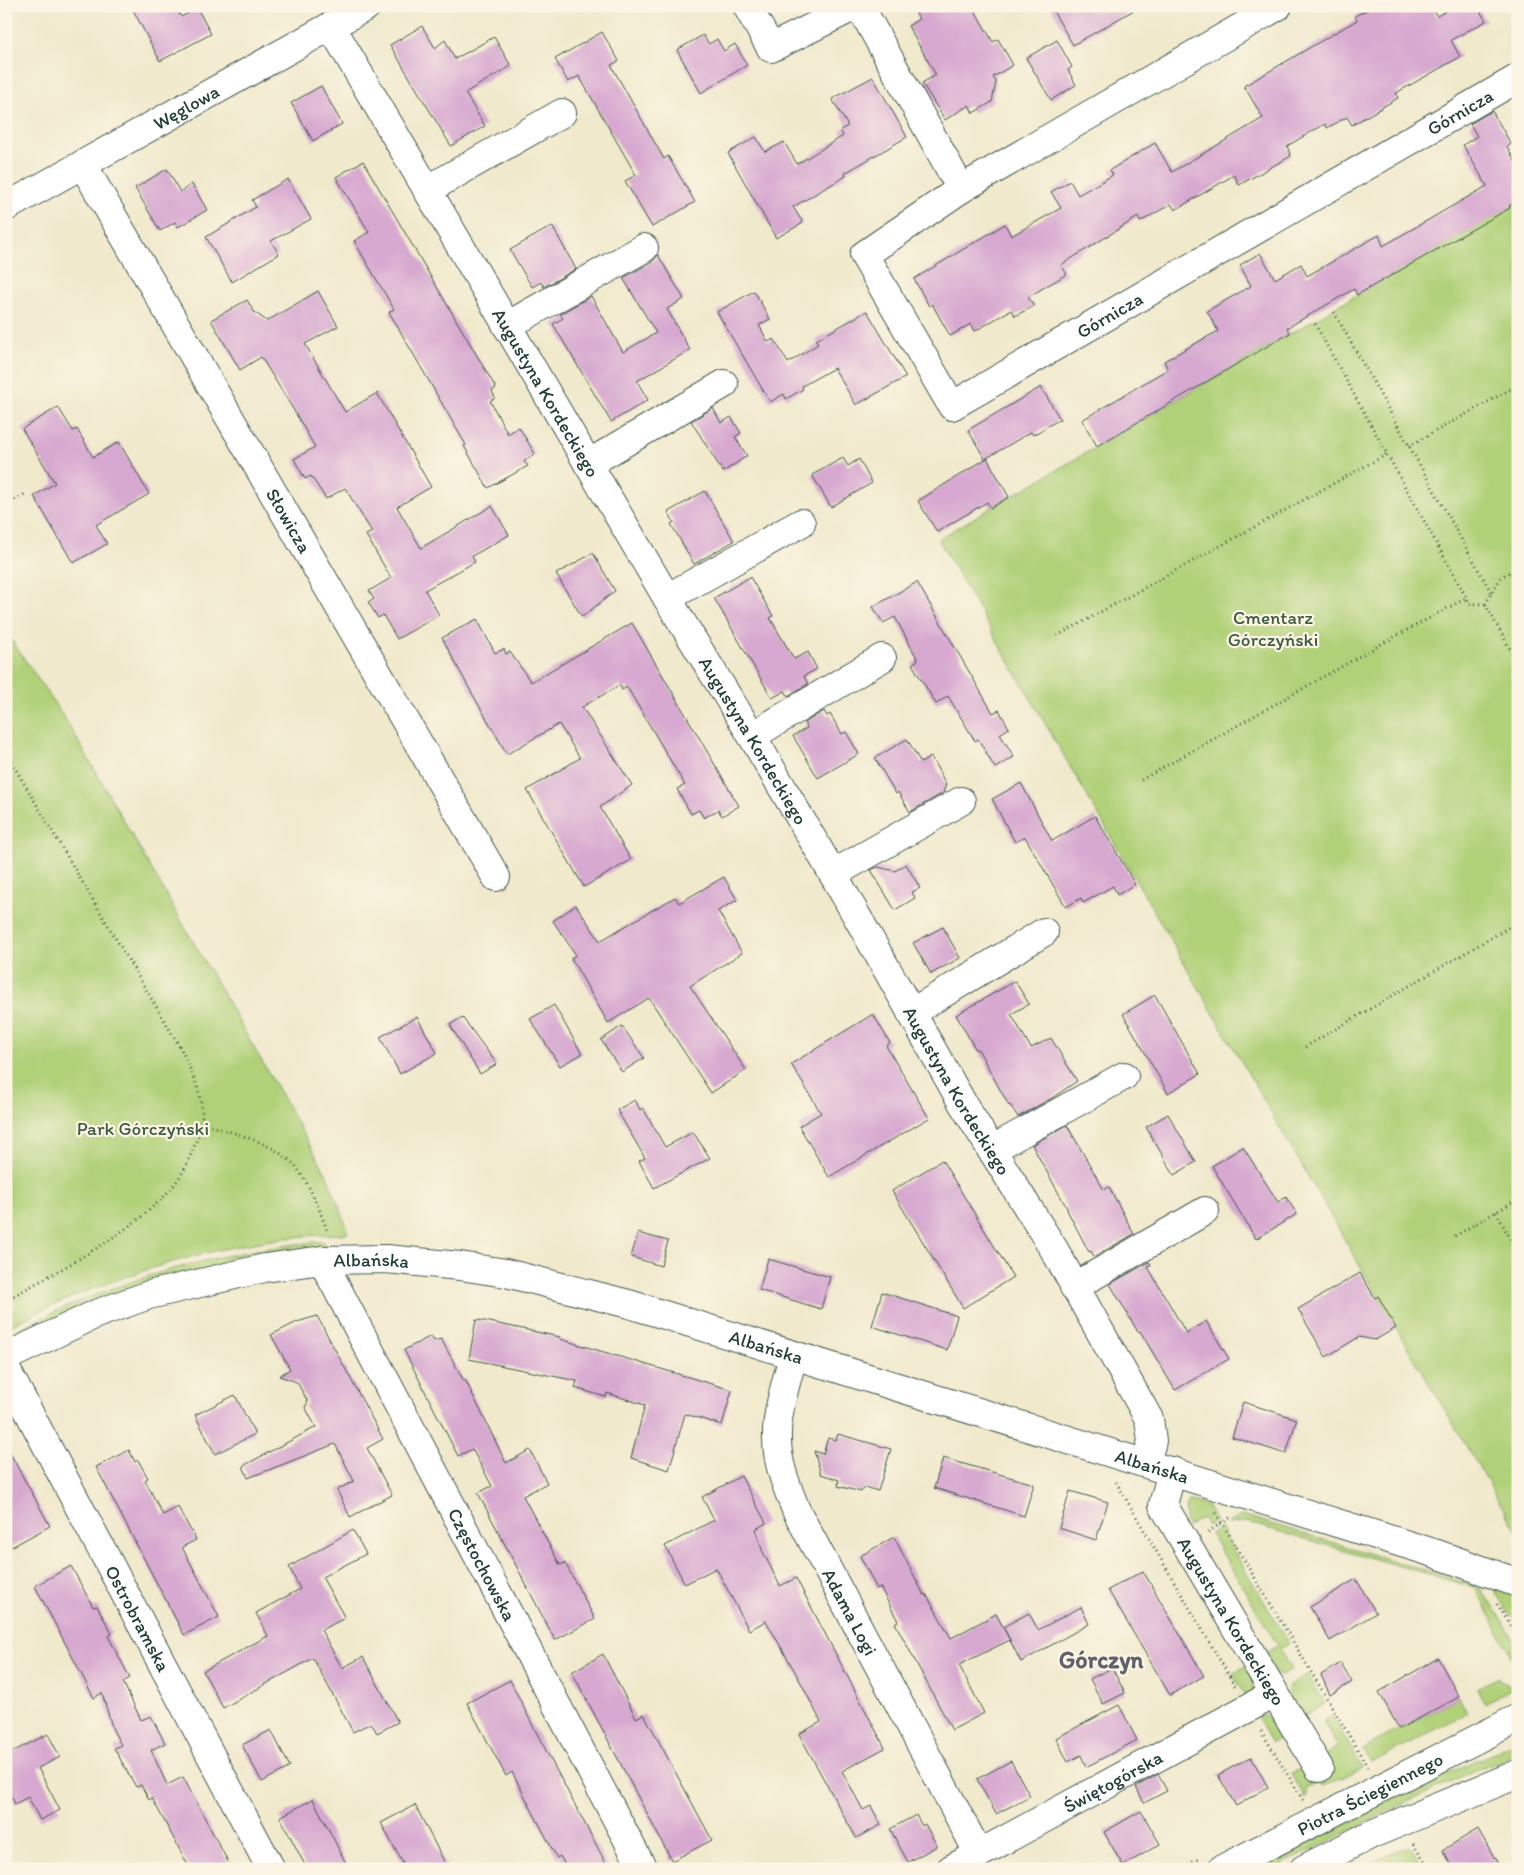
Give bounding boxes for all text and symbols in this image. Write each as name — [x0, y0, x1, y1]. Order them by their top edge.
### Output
street label: Węglowa — [149, 80, 223, 135]
street label: Górnicza — [1423, 84, 1497, 140]
street label: Górnicza — [1072, 287, 1147, 343]
street label: Augustyna Kordeckiego — [487, 304, 604, 481]
street label: Słowicza — [261, 484, 317, 557]
park label: Cmentarz Górczyński — [1228, 606, 1318, 651]
street label: Augustyna Kordeckiego — [694, 652, 812, 829]
street label: Augustyna Kordeckiego — [898, 1002, 1016, 1179]
park label: Park Górczyński — [77, 1117, 209, 1140]
street label: Albańska — [333, 1248, 410, 1273]
street label: Albańska — [726, 1325, 806, 1369]
street label: Albańska — [1112, 1444, 1192, 1488]
street label: Częstochowska — [443, 1504, 521, 1625]
street label: Augustyna Kordeckiego — [1172, 1533, 1290, 1710]
street label: Ostrobramska — [100, 1561, 175, 1676]
street label: Adama Logi — [817, 1564, 882, 1660]
district label: Górczyn — [1059, 1645, 1143, 1675]
street label: Świętogórska — [1059, 1746, 1167, 1818]
street label: Piotra Ściegiennego — [1293, 1747, 1447, 1841]

